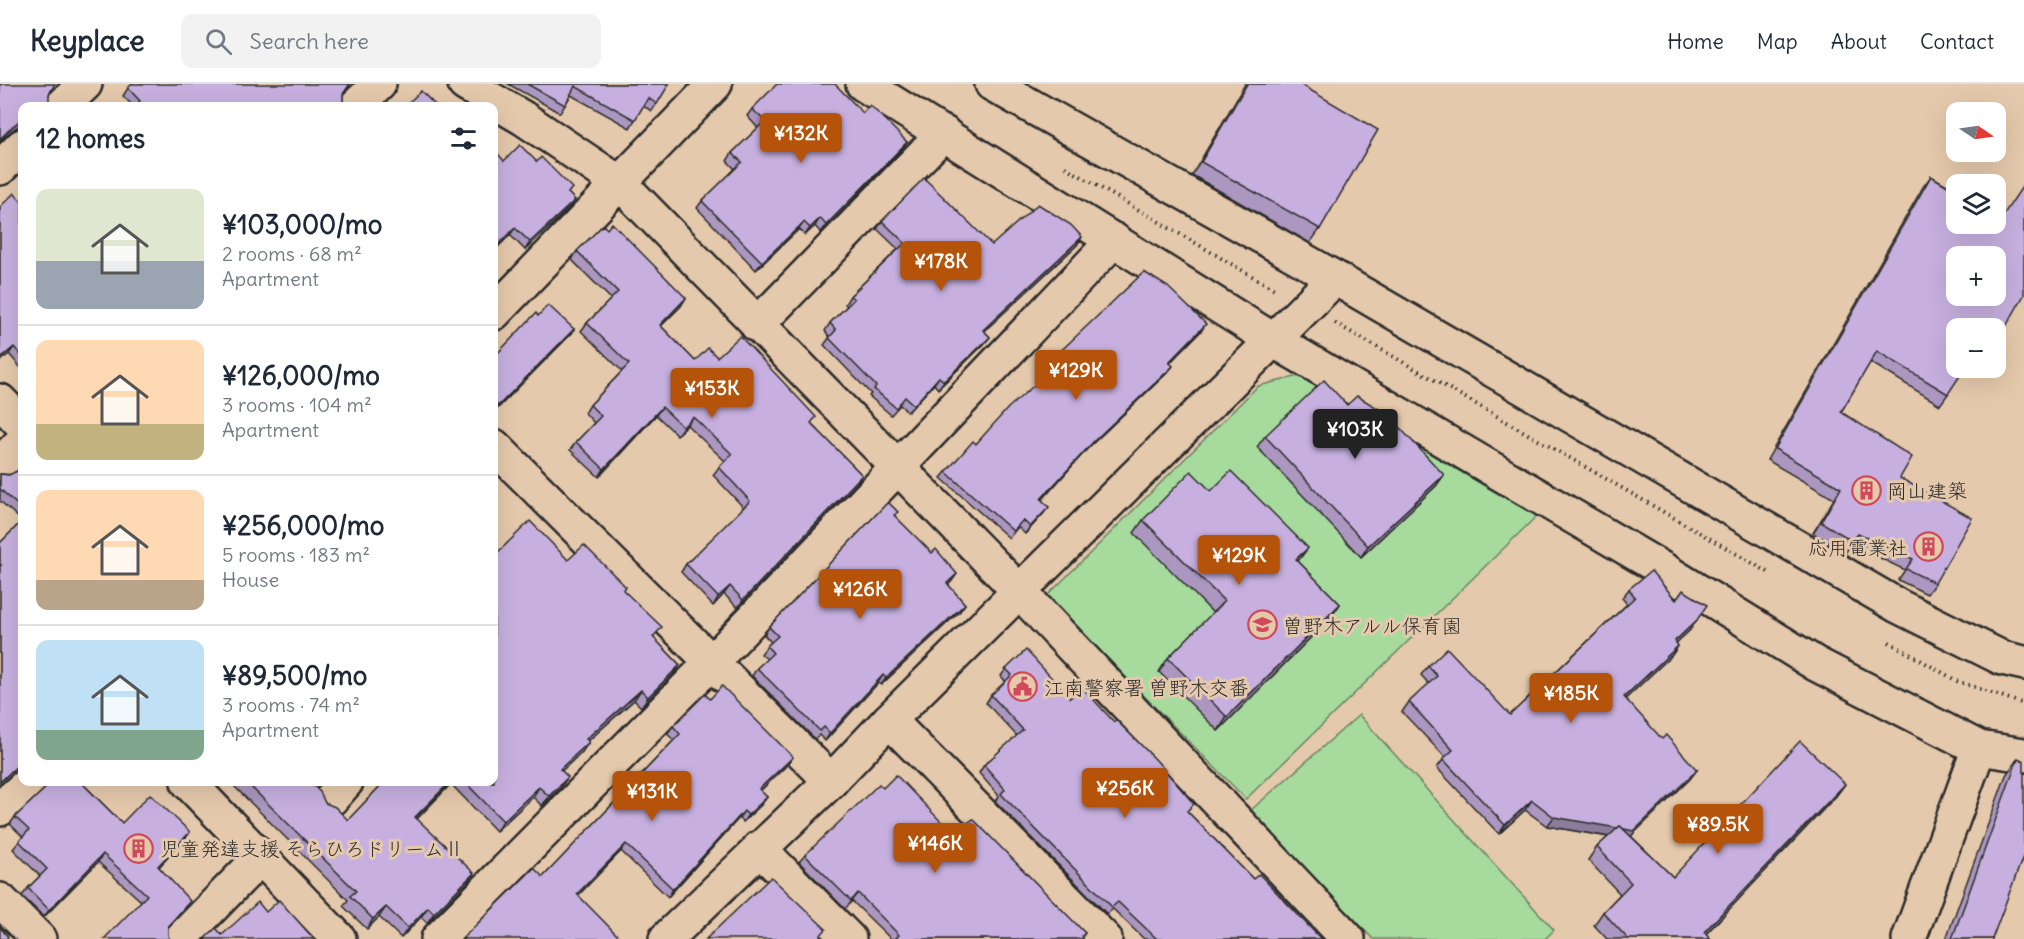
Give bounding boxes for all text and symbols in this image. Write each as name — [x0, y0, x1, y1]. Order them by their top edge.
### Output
search box — [181, 14, 601, 68]
text: Keyplace — [30, 23, 145, 59]
icon: search — [202, 25, 235, 58]
text: Search here — [250, 27, 369, 55]
text: Home — [1667, 28, 1724, 55]
text: Map — [1757, 28, 1798, 55]
text: About — [1831, 28, 1887, 55]
text: Contact — [1920, 28, 1994, 55]
north arrow — [1946, 102, 2006, 162]
map controls — [1946, 102, 2006, 378]
pin: ¥132K — [759, 113, 843, 164]
text: ¥132K — [774, 120, 828, 145]
text: 12 homes — [36, 122, 145, 155]
icon: filters — [447, 122, 480, 155]
button: layers — [1946, 174, 2006, 234]
text: ¥103,000/mo — [222, 208, 382, 241]
icon: home — [84, 213, 156, 285]
text: 2 rooms · 68 m² — [222, 241, 362, 266]
pin: ¥178K — [899, 241, 983, 292]
button: + — [1946, 246, 2006, 306]
text: ¥178K — [914, 248, 968, 273]
text: Apartment — [222, 266, 319, 291]
button: − — [1946, 318, 2006, 378]
pin: ¥129K — [1034, 350, 1118, 401]
text: ¥129K — [1049, 357, 1103, 382]
text: ¥126,000/mo — [222, 359, 380, 392]
icon: home — [84, 364, 156, 436]
pin: ¥153K — [670, 368, 754, 419]
text: ¥153K — [685, 375, 739, 400]
text: 3 rooms · 104 m² — [222, 392, 372, 417]
pin: ¥103K — [1313, 409, 1397, 460]
text: ¥103K — [1327, 416, 1383, 441]
text: Apartment — [222, 417, 319, 442]
building icon: 岡山建築 — [1850, 474, 1882, 506]
place label: 岡山建築 — [1887, 478, 1967, 503]
text: ¥256,000/mo — [222, 509, 384, 542]
icon: home — [84, 514, 156, 586]
building icon: 応用電業社 — [1913, 531, 1945, 563]
pin: ¥129K — [1197, 535, 1281, 586]
place label: 応用電業社 — [1808, 535, 1908, 560]
text: 5 rooms · 183 m² — [222, 542, 370, 567]
text: ¥129K — [1212, 542, 1266, 567]
text: House — [222, 567, 279, 592]
pin: ¥126K — [818, 569, 902, 620]
text: ¥126K — [833, 576, 887, 601]
school or university icon: 曽野木アルル保育園 — [1246, 609, 1278, 641]
place label: 曽野木アルル保育園 — [1283, 613, 1462, 638]
text: ¥89,500/mo — [222, 659, 367, 692]
icon: home — [84, 664, 156, 736]
public building icon: 江南警察署 曽野木交番 — [1007, 671, 1039, 703]
pin: ¥185K — [1529, 673, 1613, 724]
place label: 江南警察署 曽野木交番 — [1044, 675, 1249, 700]
text: ¥185K — [1543, 680, 1599, 705]
text: 3 rooms · 74 m² — [222, 692, 360, 717]
text: Apartment — [222, 717, 319, 742]
pin: ¥256K — [1083, 768, 1167, 819]
pin: ¥131K — [610, 771, 694, 822]
text: ¥256K — [1096, 775, 1154, 800]
text: ¥131K — [626, 778, 678, 803]
pin: ¥89.5K — [1669, 804, 1767, 855]
text: ¥89.5K — [1687, 811, 1749, 836]
pin: ¥146K — [893, 823, 977, 874]
text: ¥146K — [907, 830, 963, 855]
building icon: 児童発達支援 そらひろドリームⅡ — [123, 832, 155, 864]
place label: 児童発達支援 そらひろドリームⅡ — [160, 836, 464, 861]

